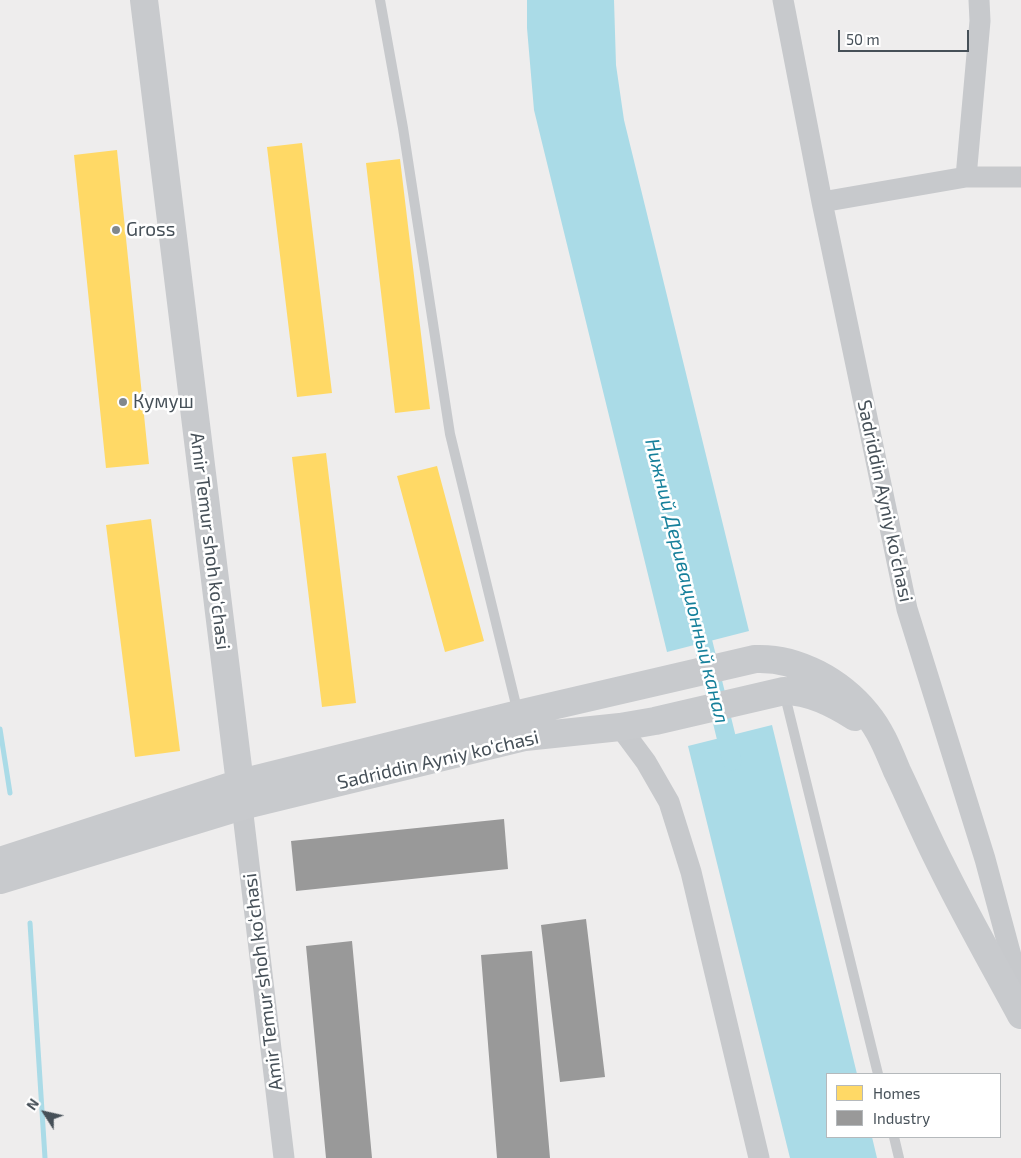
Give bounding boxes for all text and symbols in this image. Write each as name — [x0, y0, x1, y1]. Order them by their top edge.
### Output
scale bar — [841, 20, 972, 52]
text: 50 m — [846, 30, 880, 48]
place label: Gross — [126, 219, 175, 241]
marker: Gross — [110, 224, 122, 236]
place label: Кумуш — [133, 391, 194, 413]
marker: Кумуш — [117, 396, 129, 408]
street label: Sadriddin Ayniy ko‘chasi — [852, 398, 918, 604]
street label: Amir Temur shoh ko‘chasi — [185, 431, 235, 651]
water label: Нижний Деривационный канал — [640, 436, 734, 726]
street label: Sadriddin Ayniy ko‘chasi — [335, 726, 541, 794]
street label: Amir Temur shoh ko‘chasi — [238, 872, 288, 1092]
legend — [826, 1073, 1001, 1138]
text: Homes — [873, 1084, 920, 1102]
north arrow — [20, 1088, 70, 1138]
text: N — [22, 1095, 42, 1113]
text: Industry — [873, 1109, 930, 1127]

